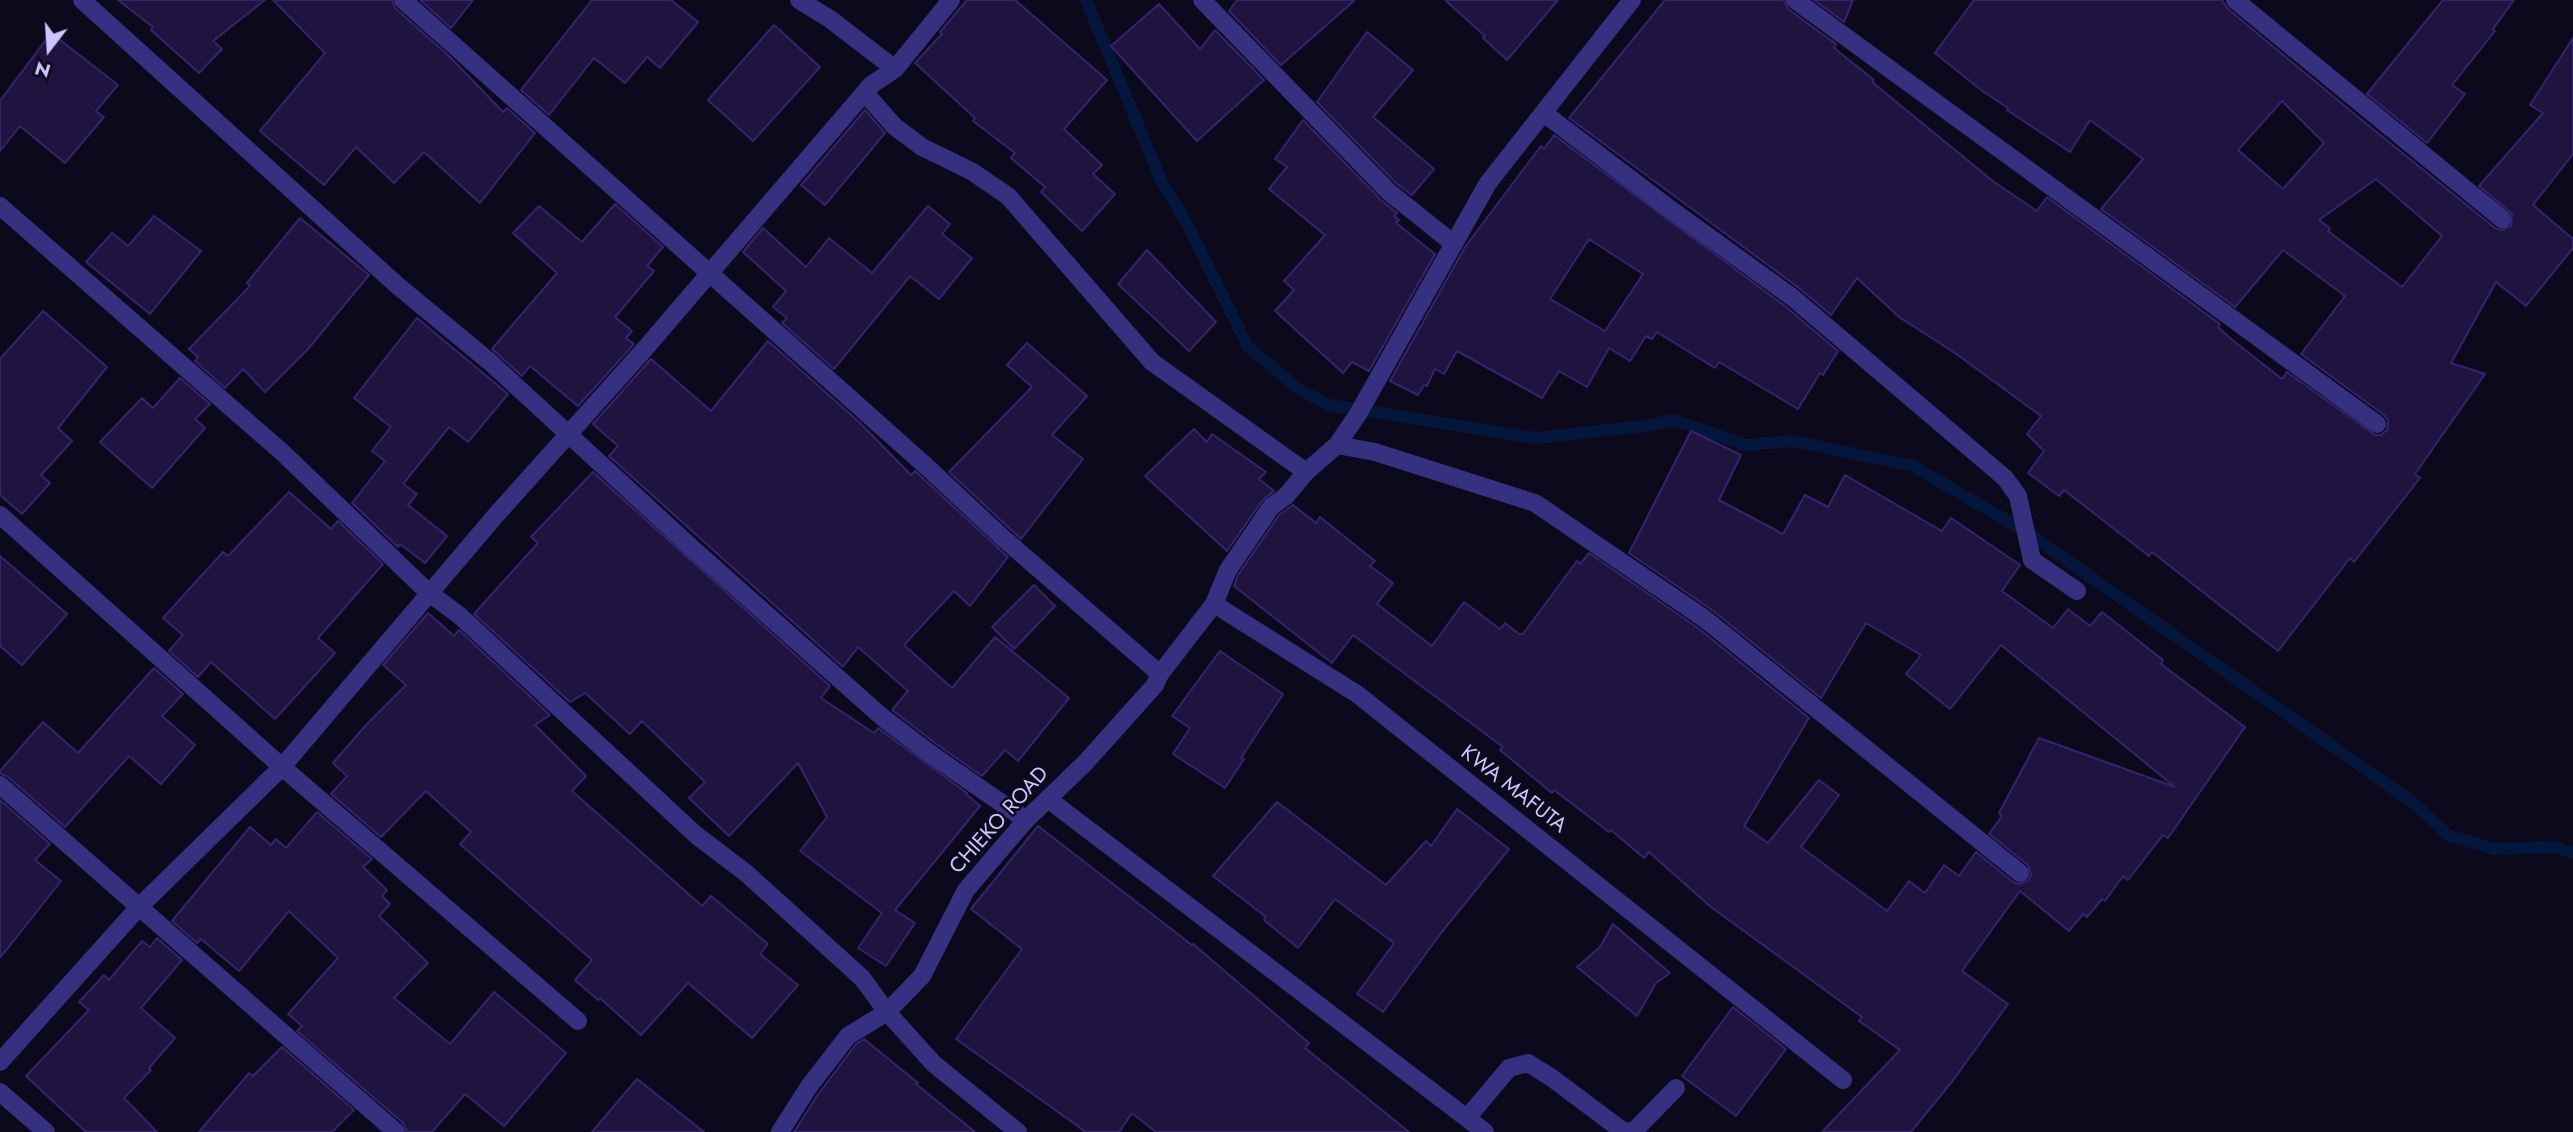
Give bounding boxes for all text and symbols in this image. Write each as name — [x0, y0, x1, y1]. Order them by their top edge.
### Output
north arrow — [14, 14, 84, 84]
text: N — [32, 54, 54, 85]
street label: KWA MAFUTA — [1455, 741, 1571, 839]
street label: CHIEKO ROAD — [945, 762, 1055, 880]

